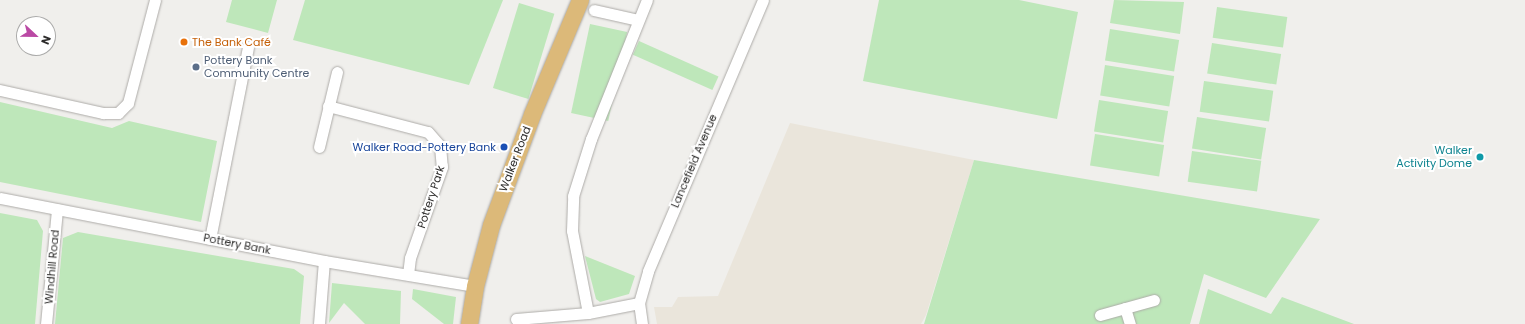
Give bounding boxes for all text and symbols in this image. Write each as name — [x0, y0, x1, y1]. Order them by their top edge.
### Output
north arrow — [16, 16, 56, 56]
text: N — [37, 33, 55, 47]
place label: The Bank Café — [192, 35, 271, 49]
marker: The Bank Café — [179, 37, 189, 47]
place label: Pottery Bank Community Centre — [204, 54, 309, 80]
marker: Pottery Bank Community Centre — [191, 62, 201, 72]
street label: Lancefield Avenue — [668, 112, 720, 210]
street label: Walker Road — [496, 124, 534, 194]
place label: Walker Road-Pottery Bank — [353, 140, 496, 154]
marker: Walker Road-Pottery Bank — [499, 142, 509, 152]
place label: Walker Activity Dome — [1396, 144, 1472, 170]
marker: Walker Activity Dome — [1475, 152, 1485, 162]
street label: Pottery Park — [415, 164, 447, 230]
street label: Windhill Road — [42, 229, 62, 305]
street label: Pottery Bank — [202, 231, 272, 257]

